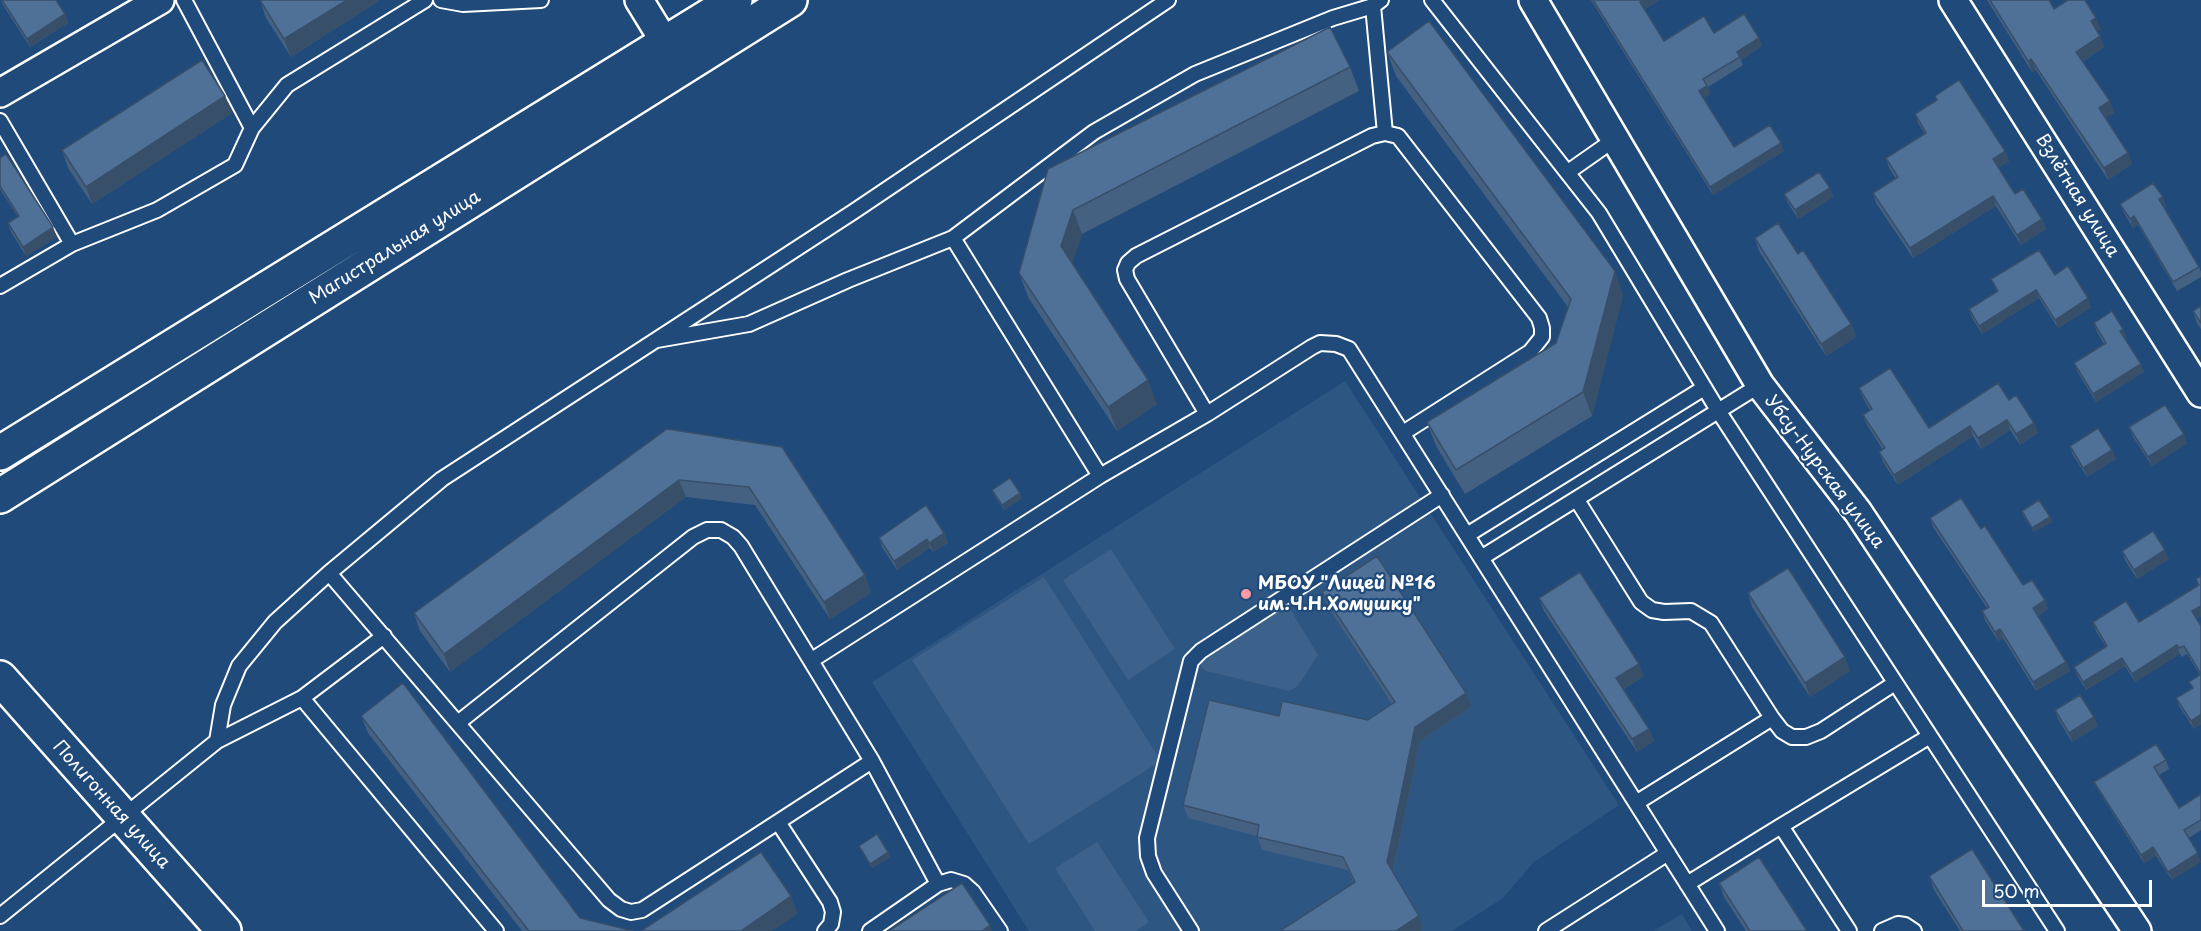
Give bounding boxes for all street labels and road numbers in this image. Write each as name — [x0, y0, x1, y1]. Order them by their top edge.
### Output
street label: Взлётная улица — [2031, 131, 2123, 261]
street label: Магистральная улица — [305, 186, 485, 310]
street label: Убсу-Нурская улица — [1759, 391, 1889, 553]
street label: Полигонная улица — [48, 737, 174, 873]

